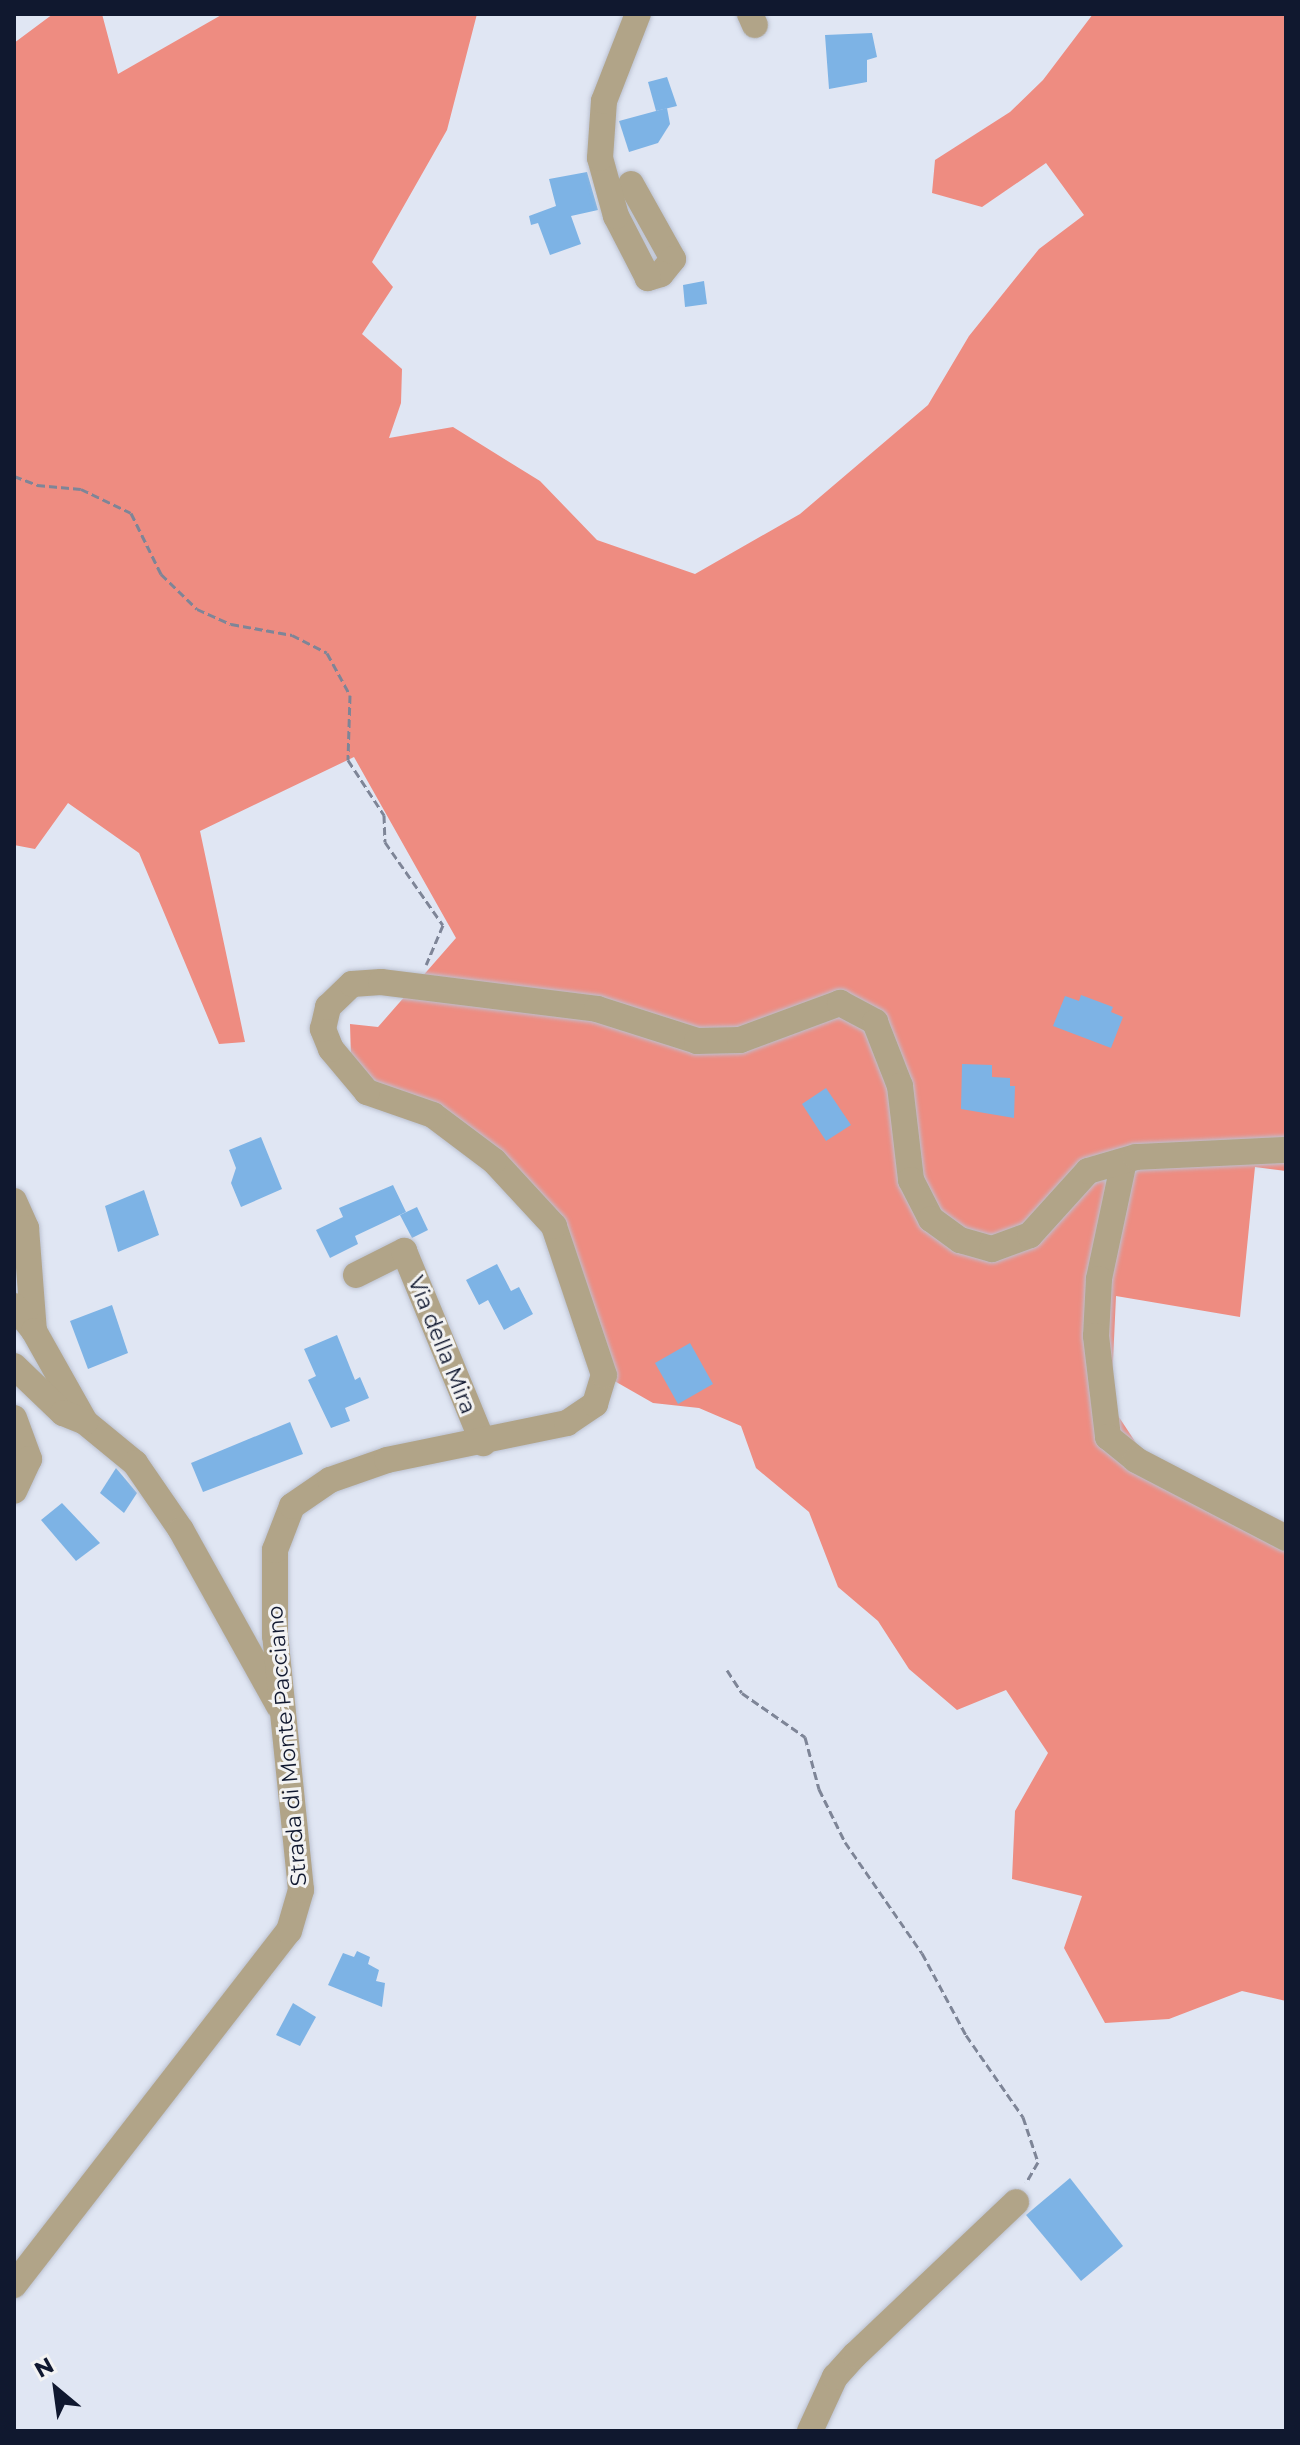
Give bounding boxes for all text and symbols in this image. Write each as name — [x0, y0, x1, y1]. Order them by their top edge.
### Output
street label: Via della Mira — [402, 1272, 482, 1418]
street label: Strada di Monte Pacciano — [262, 1605, 312, 1887]
north arrow — [16, 2349, 96, 2429]
text: N — [30, 2351, 58, 2384]

